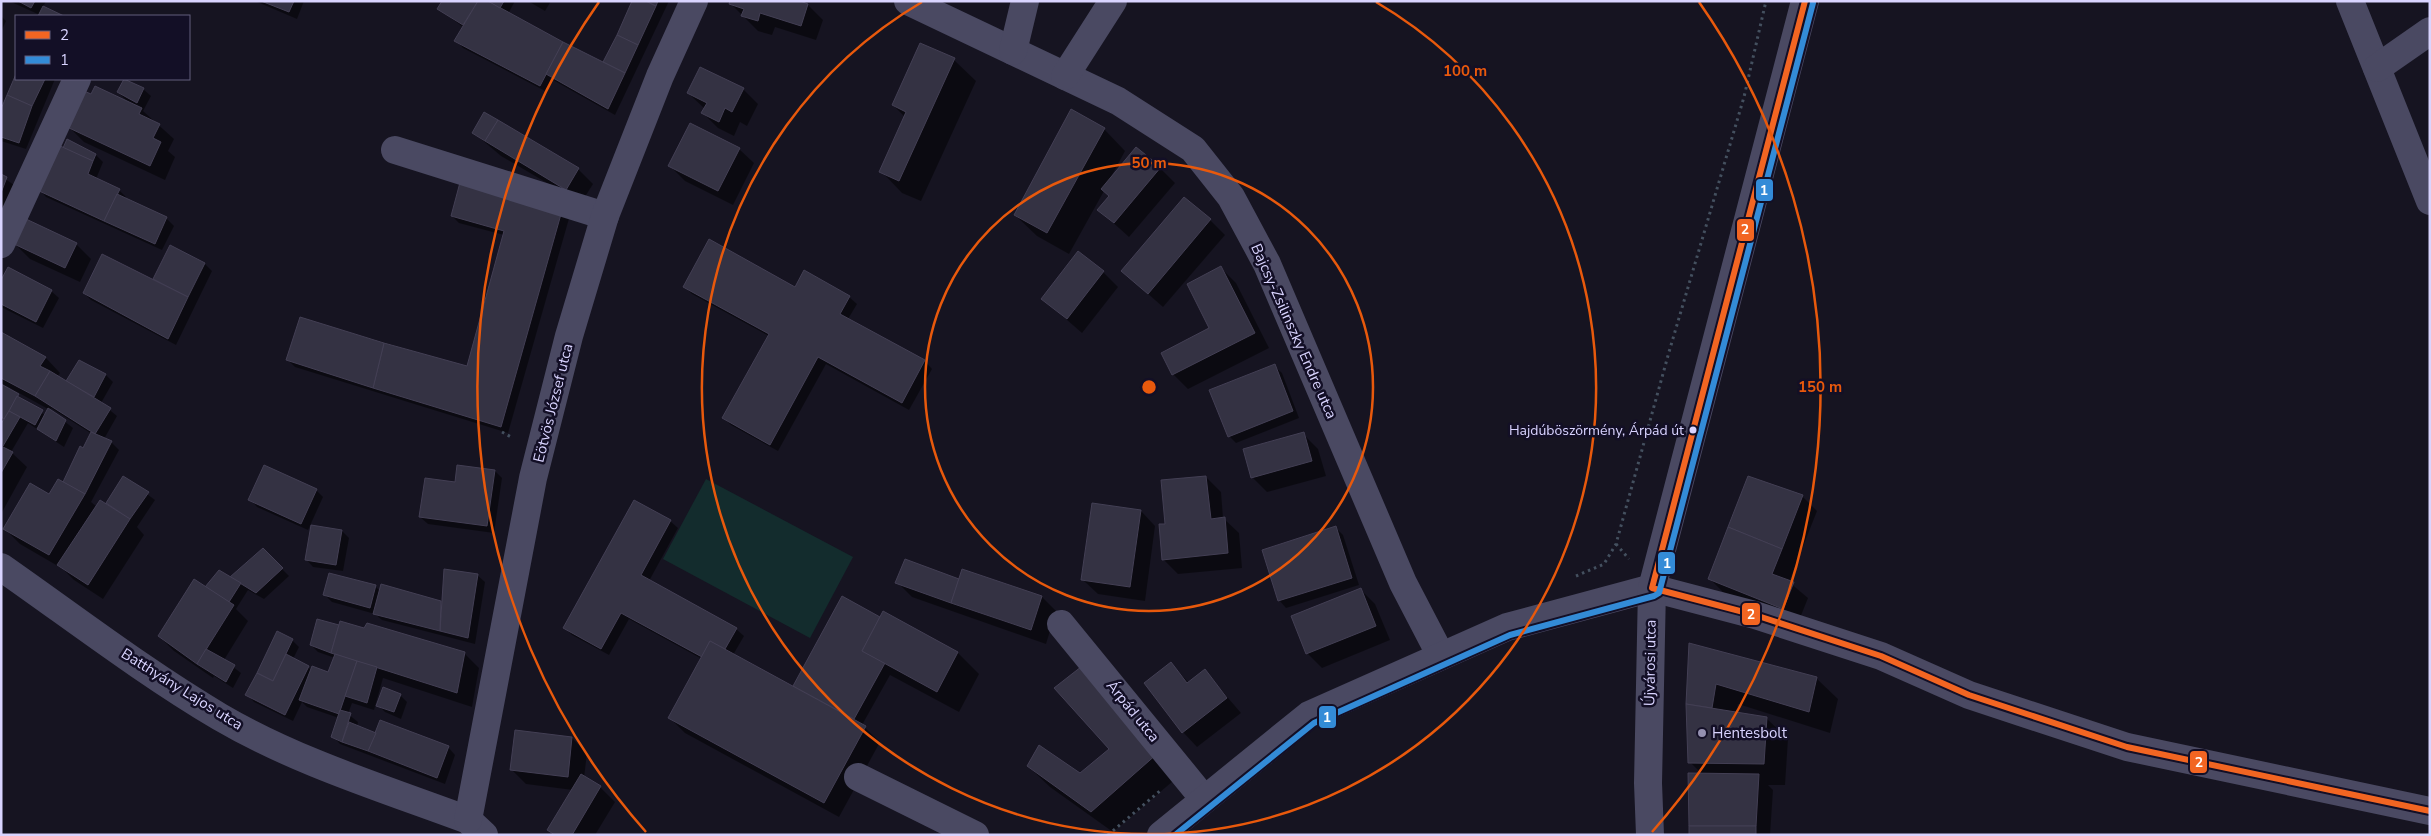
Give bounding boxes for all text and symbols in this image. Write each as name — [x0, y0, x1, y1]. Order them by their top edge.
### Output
legend — [15, 15, 190, 80]
text: 2 — [60, 25, 69, 45]
text: 1 — [60, 50, 69, 70]
text: 100 m — [1443, 61, 1487, 81]
text: 50 m — [1131, 153, 1167, 173]
line badge: 1 — [1755, 178, 1774, 202]
text: 1 — [1760, 181, 1768, 200]
line badge: 2 — [1736, 218, 1755, 242]
text: 2 — [1741, 220, 1749, 239]
street label: Bajcsy-Zsilinszky Endre utca — [1246, 240, 1342, 422]
street label: Eötvös József utca — [529, 342, 577, 464]
text: 150 m — [1798, 377, 1842, 397]
centre of rings — [1140, 378, 1158, 396]
place label: Hajdúböszörmény, Árpád út — [1509, 421, 1684, 440]
marker: Hajdúböszörmény, Árpád út — [1688, 425, 1698, 435]
line badge: 1 — [1657, 551, 1676, 575]
text: 1 — [1663, 554, 1671, 573]
line badge: 2 — [1741, 602, 1761, 626]
text: 2 — [1747, 605, 1755, 624]
street label: Újvárosi utca — [1638, 620, 1661, 706]
street label: Batthyány Lajos utca — [117, 643, 247, 735]
street label: Árpád utca — [1102, 676, 1164, 746]
line badge: 1 — [1318, 705, 1337, 729]
text: 1 — [1323, 708, 1331, 727]
place label: Hentesbolt — [1712, 723, 1788, 743]
marker: Hentesbolt — [1696, 727, 1708, 739]
line badge: 2 — [2189, 750, 2208, 774]
text: 2 — [2195, 753, 2203, 772]

